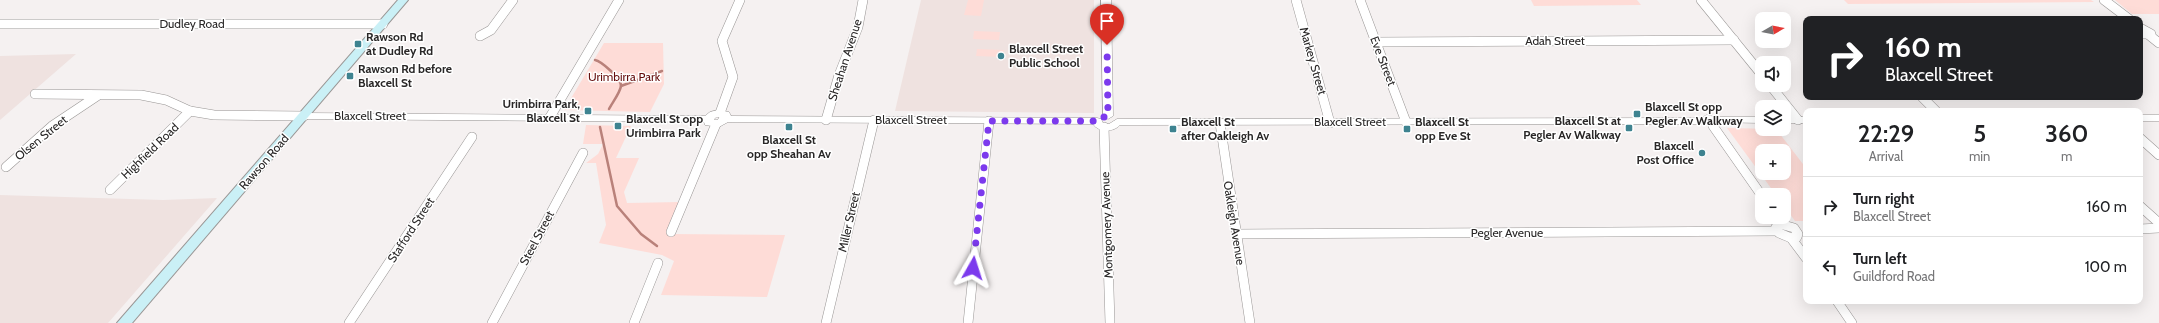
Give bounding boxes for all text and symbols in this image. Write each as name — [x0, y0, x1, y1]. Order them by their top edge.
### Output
pin — [1090, 4, 1124, 45]
icon: arrive — [1096, 10, 1118, 32]
north arrow — [1755, 12, 1791, 48]
map controls — [1755, 12, 1791, 224]
street label: Dudley Road — [159, 16, 225, 31]
street label: Sheahan Avenue — [824, 17, 865, 103]
street label: Markey Street — [1297, 25, 1330, 97]
place label: Rawson Rd at Dudley Rd — [366, 29, 433, 58]
text: 160 m — [1885, 30, 1961, 64]
icon: right — [1819, 32, 1871, 84]
street label: Adah Street — [1525, 33, 1585, 48]
street label: Eve Street — [1367, 34, 1400, 88]
marker: Rawson Rd at Dudley Rd — [353, 39, 363, 49]
place label: Blaxcell Street Public School — [1009, 41, 1083, 70]
marker: Blaxcell Street Public School — [996, 51, 1006, 61]
button: sound — [1755, 56, 1791, 92]
place label: Rawson Rd before Blaxcell St — [358, 61, 452, 90]
text: Blaxcell Street — [1885, 64, 1993, 86]
park label: Urimbirra Park — [588, 69, 661, 84]
marker: Rawson Rd before Blaxcell St — [345, 71, 355, 81]
place label: Urimbirra Park, Blaxcell St — [503, 96, 580, 125]
place label: Blaxcell St opp Pegler Av Walkway — [1645, 99, 1743, 128]
button: layers — [1755, 100, 1791, 136]
marker: Urimbirra Park, Blaxcell St — [583, 106, 593, 116]
street label: Blaxcell Street — [334, 108, 406, 123]
marker: Blaxcell St opp Pegler Av Walkway — [1632, 109, 1642, 119]
place label: Blaxcell St opp Urimbirra Park — [626, 111, 703, 140]
street label: Olsen Street — [11, 112, 70, 163]
street label: Blaxcell Street — [875, 112, 947, 127]
place label: Blaxcell St at Pegler Av Walkway — [1523, 113, 1622, 142]
place label: Blaxcell St after Oakleigh Av — [1181, 114, 1269, 143]
street label: Blaxcell Street — [1314, 114, 1386, 129]
place label: Blaxcell St opp Eve St — [1415, 114, 1471, 143]
street label: Highfield Road — [118, 119, 182, 182]
text: 22:29 — [1858, 119, 1914, 148]
text: 5 — [1973, 119, 1986, 148]
text: 360 — [2045, 119, 2088, 148]
marker: Blaxcell St opp Urimbirra Park — [613, 121, 623, 131]
marker: Blaxcell St opp Sheahan Av — [784, 122, 794, 132]
marker: Blaxcell St at Pegler Av Walkway — [1624, 123, 1634, 133]
marker: Blaxcell St after Oakleigh Av — [1168, 124, 1178, 134]
marker: Blaxcell St opp Eve St — [1402, 124, 1412, 134]
street label: Rawson Road — [235, 131, 292, 192]
place label: Blaxcell St opp Sheahan Av — [747, 132, 831, 161]
place label: Blaxcell Post Office — [1636, 138, 1694, 167]
button: + — [1755, 144, 1791, 180]
marker: Blaxcell Post Office — [1697, 148, 1707, 158]
text: Arrival — [1869, 148, 1903, 164]
text: min — [1969, 148, 1990, 164]
text: m — [2061, 148, 2072, 164]
street label: Montgomery Avenue — [1097, 171, 1116, 279]
street label: Oakleigh Avenue — [1220, 180, 1249, 266]
button: − — [1755, 188, 1791, 224]
street label: Miller Street — [834, 190, 863, 253]
text: Turn right — [1853, 190, 1914, 208]
street label: Stafford Street — [384, 194, 437, 265]
icon: right — [1819, 196, 1841, 218]
text: 160 m — [2087, 198, 2127, 216]
street label: Steel Street — [516, 208, 557, 268]
text: Blaxcell Street — [1853, 208, 1931, 224]
street label: Pegler Avenue — [1471, 225, 1543, 240]
position arrow — [952, 247, 994, 289]
text: Turn left — [1853, 250, 1907, 268]
icon: left — [1819, 256, 1841, 278]
text: 100 m — [2085, 258, 2127, 276]
text: Guildford Road — [1853, 268, 1935, 284]

